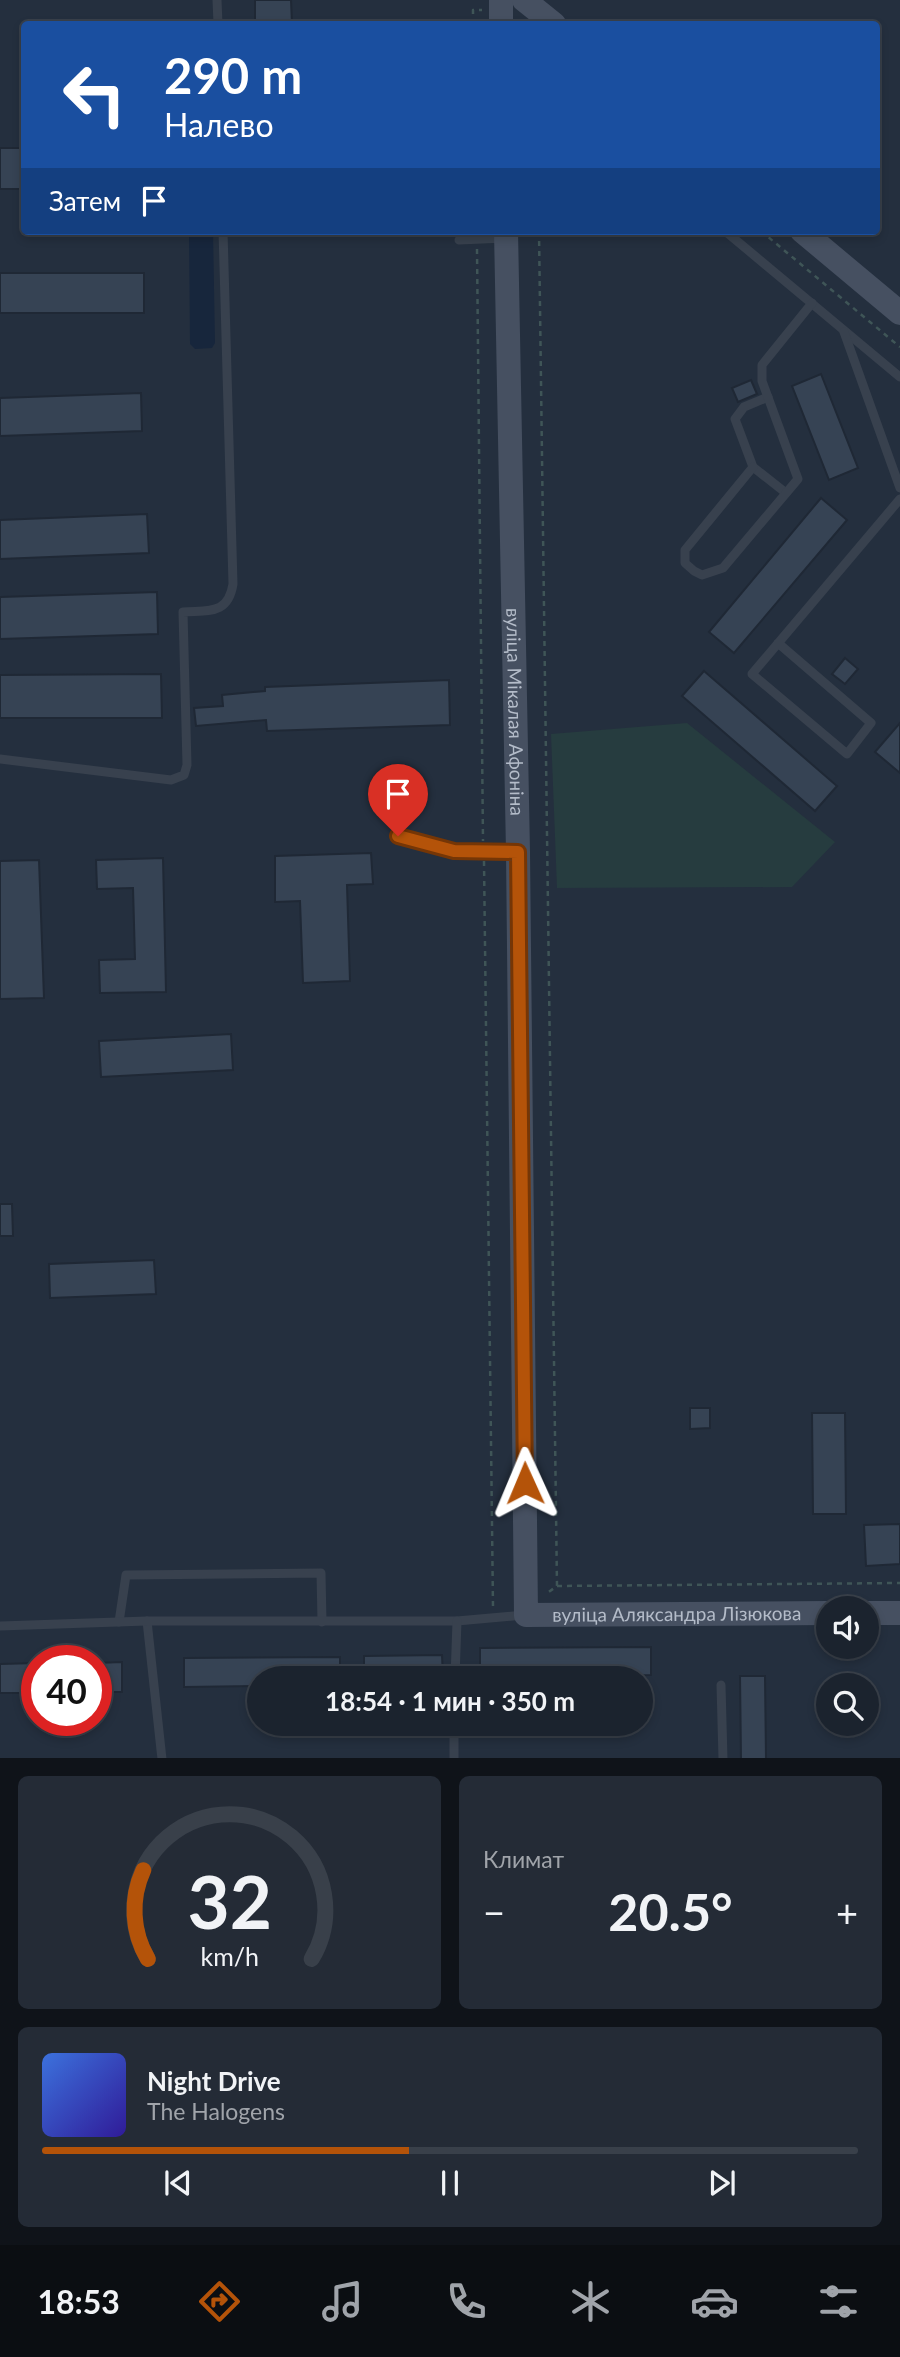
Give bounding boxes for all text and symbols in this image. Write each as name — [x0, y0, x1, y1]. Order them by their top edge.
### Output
text: 290 m — [164, 46, 302, 104]
icon: left — [49, 49, 140, 140]
text: Налево — [164, 105, 274, 144]
icon: arrive — [135, 182, 173, 220]
text: Затем — [49, 185, 121, 217]
street label: вуліца Мікалая Афоніна — [502, 608, 529, 816]
pin — [368, 764, 428, 836]
icon: arrive — [379, 775, 417, 813]
position arrow — [488, 1446, 562, 1520]
map controls — [816, 1596, 879, 1736]
button: sound — [816, 1596, 879, 1659]
street label: вуліца Аляксандра Лізюкова — [552, 1601, 802, 1626]
speed limit sign: 40 — [21, 1645, 112, 1736]
button: search — [816, 1673, 879, 1736]
text: 18:54 · 1 мин · 350 m — [325, 1685, 575, 1717]
text: Климат — [483, 1845, 564, 1873]
text: 32 — [187, 1857, 272, 1945]
text: 20.5° — [608, 1880, 733, 1942]
text: − — [483, 1889, 505, 1935]
text: + — [836, 1889, 858, 1935]
text: km/h — [200, 1940, 259, 1970]
text: Night Drive — [147, 2065, 281, 2097]
text: The Halogens — [147, 2097, 285, 2125]
icon: previous — [159, 2164, 197, 2202]
icon: pause — [431, 2164, 469, 2202]
icon: next — [703, 2164, 741, 2202]
icon: directions — [195, 2277, 244, 2326]
icon: music — [318, 2277, 367, 2326]
icon: phone — [442, 2277, 491, 2326]
icon: climate — [566, 2277, 615, 2326]
icon: car — [690, 2277, 739, 2326]
icon: filters — [814, 2277, 863, 2326]
text: 18:53 — [37, 2282, 120, 2321]

